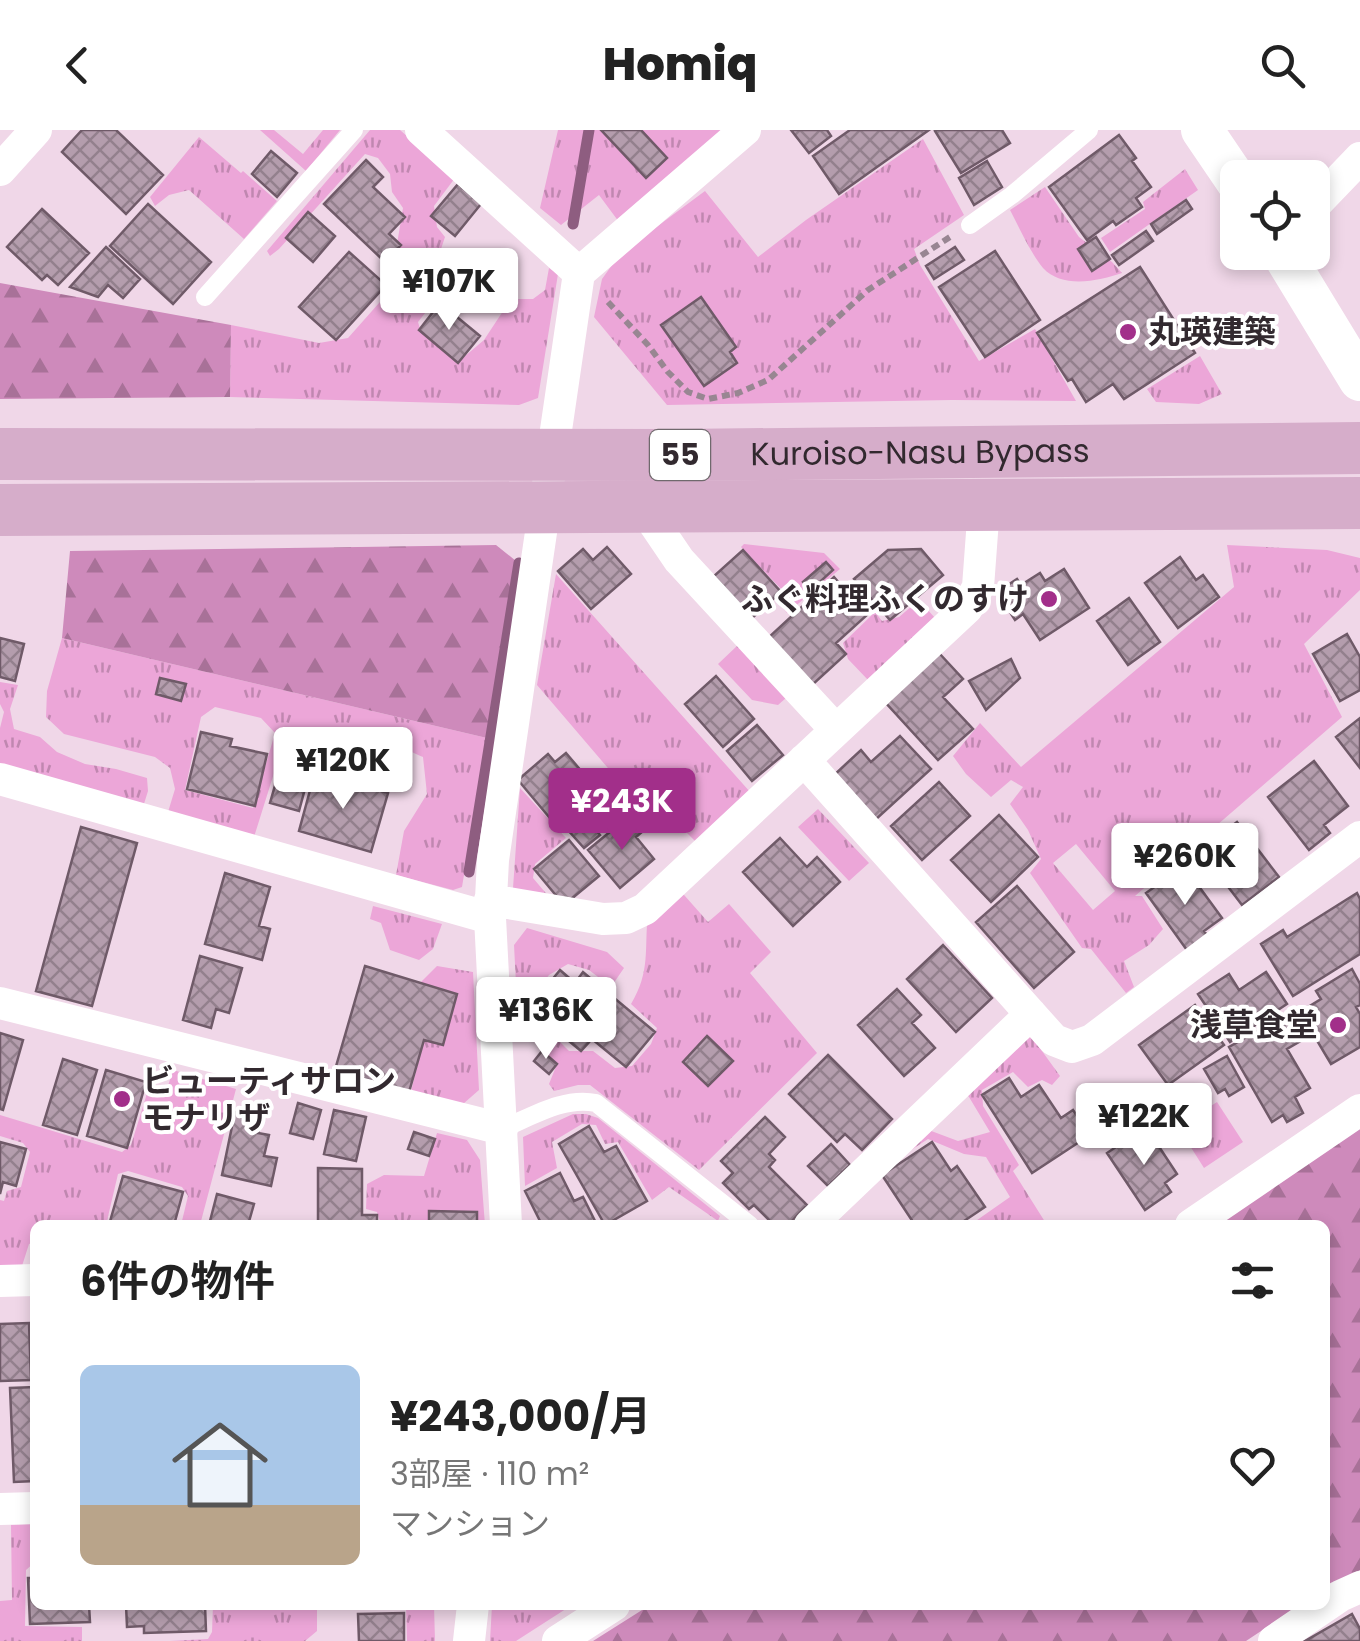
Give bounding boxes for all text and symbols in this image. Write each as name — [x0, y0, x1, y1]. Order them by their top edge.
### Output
text: Homiq — [603, 33, 757, 96]
icon: back — [50, 38, 105, 93]
icon: search — [1255, 38, 1310, 93]
map controls — [1220, 160, 1330, 270]
button: locate — [1220, 160, 1330, 270]
pin: ¥107K — [379, 248, 519, 333]
text: ¥107K — [402, 258, 496, 303]
place label: 丸瑛建築 — [1148, 309, 1276, 354]
marker: 丸瑛建築 — [1117, 321, 1139, 343]
street label: Kuroiso-Nasu Bypass — [750, 428, 1090, 476]
road number: 55 — [650, 430, 710, 480]
place label: ふぐ料理ふくのすけ — [741, 576, 1029, 621]
marker: ふぐ料理ふくのすけ — [1038, 588, 1060, 610]
pin: ¥120K — [273, 727, 413, 812]
text: ¥120K — [296, 737, 390, 782]
pin: ¥243K — [552, 768, 692, 853]
text: ¥243K — [570, 778, 674, 823]
pin: ¥260K — [1115, 823, 1255, 908]
text: ¥260K — [1133, 833, 1237, 878]
pin: ¥136K — [476, 977, 616, 1062]
text: ¥136K — [498, 987, 594, 1032]
place label: 浅草食堂 — [1190, 1002, 1318, 1047]
marker: 浅草食堂 — [1327, 1014, 1349, 1036]
place label: ビューティサロン モナリザ — [142, 1058, 396, 1140]
pin: ¥122K — [1074, 1083, 1214, 1168]
marker: ビューティサロン モナリザ — [111, 1088, 133, 1110]
text: ¥122K — [1098, 1093, 1190, 1138]
text: 6件の物件 — [80, 1252, 275, 1311]
icon: filters — [1225, 1253, 1280, 1308]
text: ¥243,000/月 — [390, 1387, 651, 1446]
icon: home — [160, 1405, 280, 1525]
icon: heart — [1225, 1438, 1280, 1493]
text: 3部屋 · 110 m² — [390, 1451, 589, 1496]
text: マンション — [390, 1501, 550, 1546]

